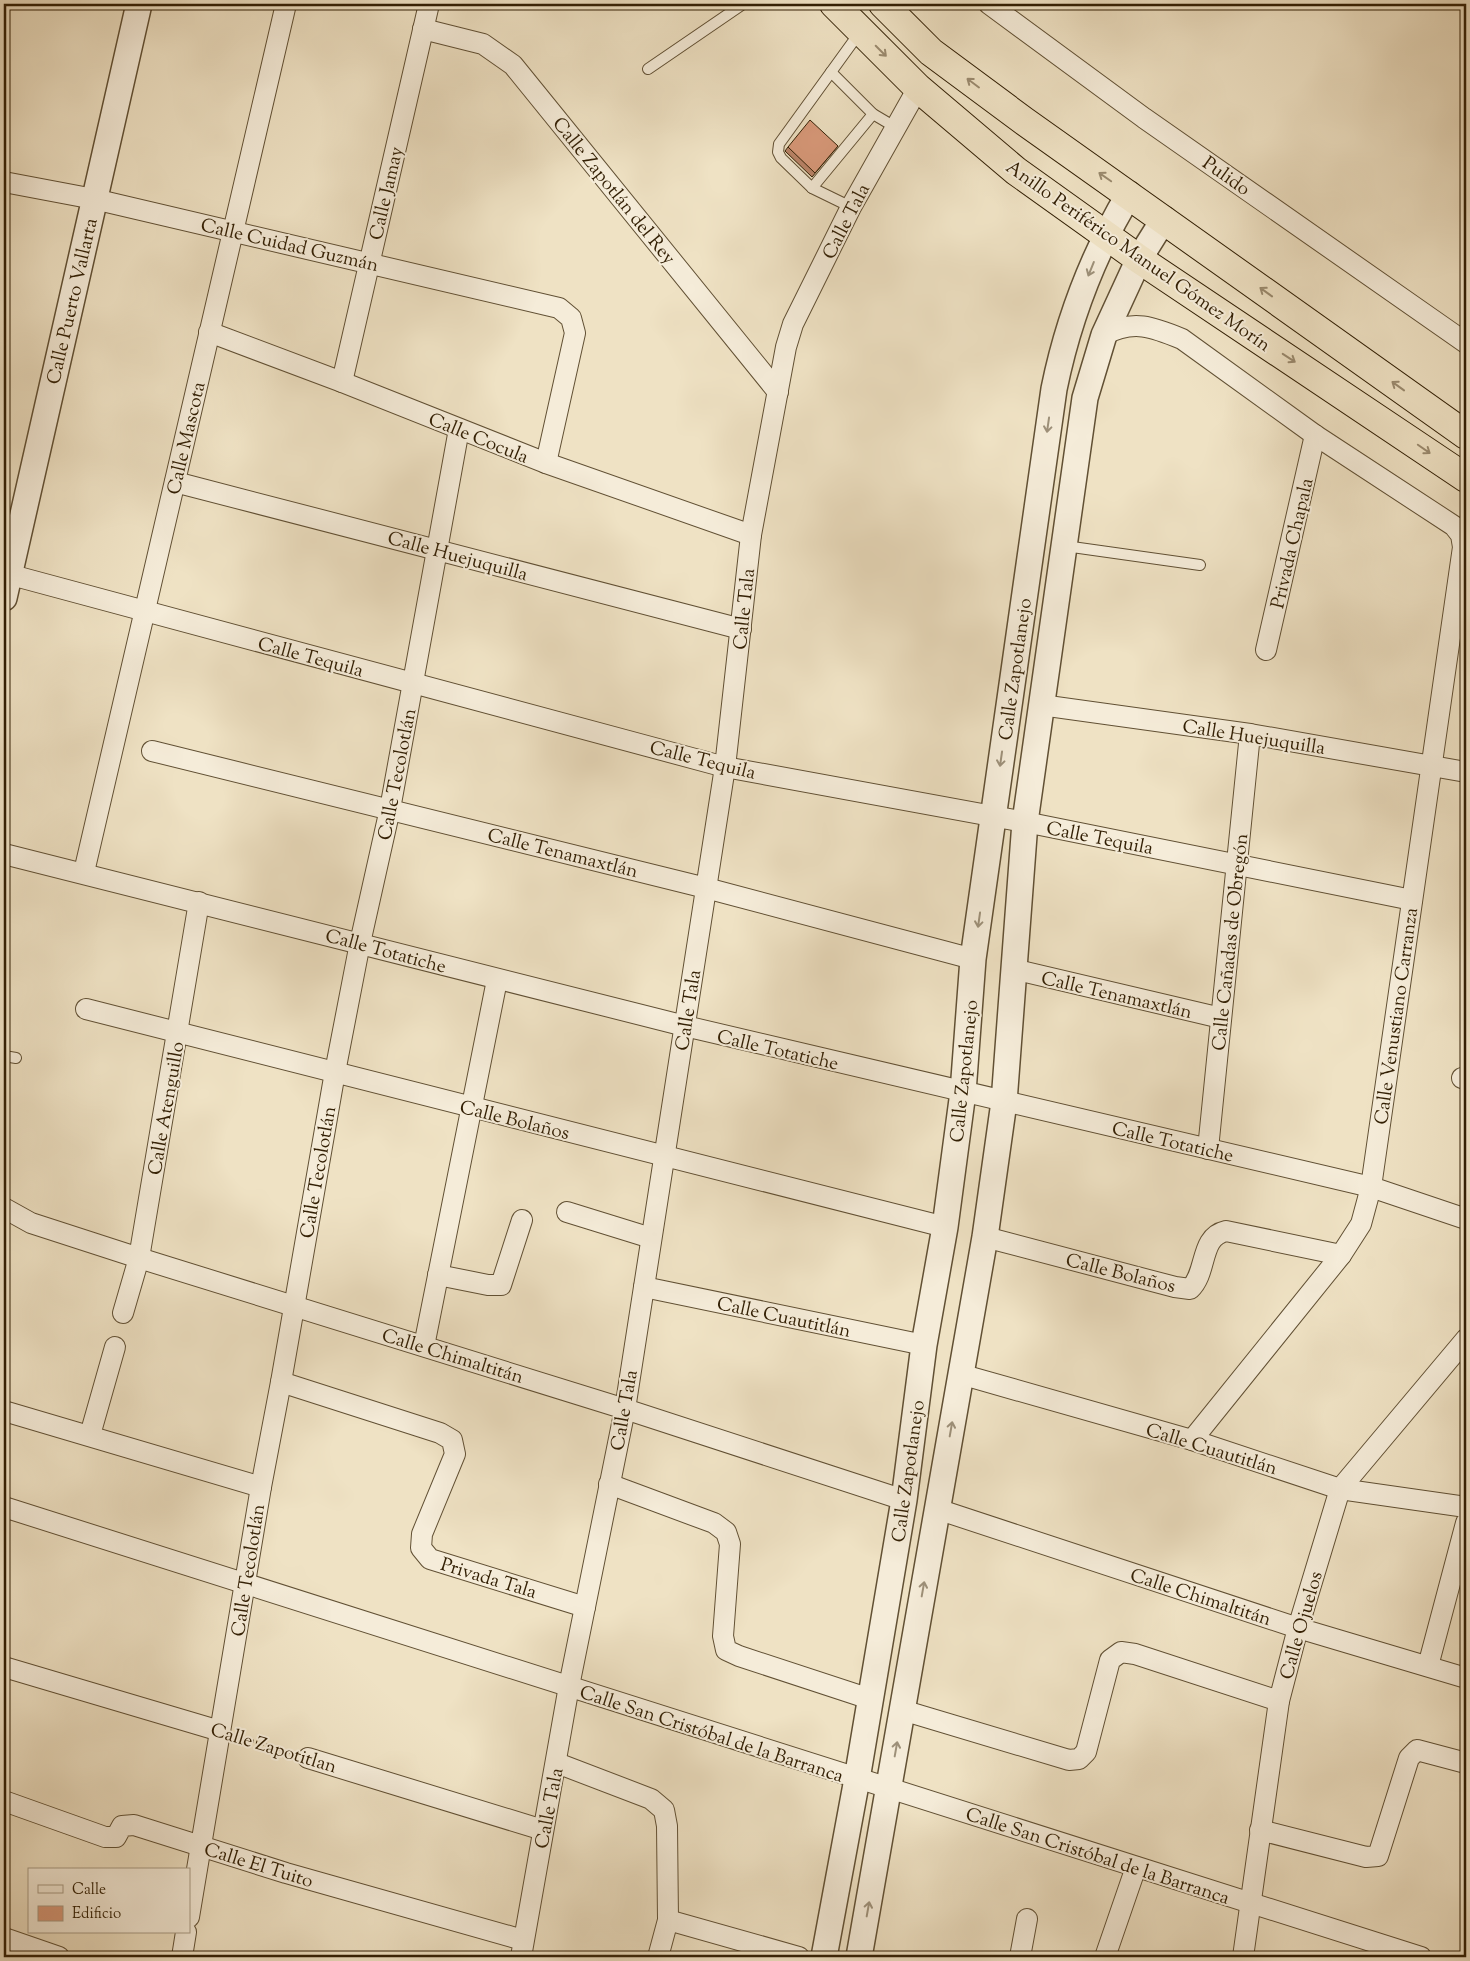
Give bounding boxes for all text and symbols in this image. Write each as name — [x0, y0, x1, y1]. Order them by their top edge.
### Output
one-way arrow — [875, 45, 887, 57]
one-way arrow — [966, 78, 980, 88]
street label: Calle Zapotlán del Rey — [545, 112, 681, 272]
street label: Calle Jamay — [364, 144, 411, 243]
street label: Pulido — [1196, 151, 1255, 203]
street label: Anillo Periférico Manuel Gómez Morín — [1000, 155, 1275, 359]
one-way arrow — [1098, 172, 1112, 182]
street label: Calle Tala — [817, 179, 878, 265]
street label: Calle Cuidad Guzmán — [198, 213, 381, 280]
street label: Calle Puerto Vallarta — [41, 216, 106, 387]
one-way arrow — [1086, 261, 1096, 276]
one-way arrow — [1259, 287, 1273, 297]
one-way arrow — [1282, 353, 1296, 363]
street label: Calle Mascota — [161, 379, 214, 498]
one-way arrow — [1391, 381, 1405, 391]
street label: Calle Cocula — [424, 407, 532, 472]
one-way arrow — [1043, 416, 1053, 432]
one-way arrow — [1417, 444, 1431, 454]
street label: Privada Chapala — [1265, 475, 1322, 612]
street label: Calle Huejuquilla — [384, 526, 531, 589]
street label: Calle Tala — [728, 567, 763, 651]
street label: Calle Zapotlanejo — [993, 597, 1040, 742]
street label: Calle Tequila — [254, 631, 366, 686]
street label: Calle Tecolotlán — [372, 706, 424, 843]
street label: Calle Huejuquilla — [1180, 714, 1327, 763]
street label: Calle Tequila — [646, 735, 759, 788]
one-way arrow — [996, 751, 1006, 767]
street label: Calle Tequila — [1044, 816, 1156, 863]
street label: Calle Tenamaxtlán — [484, 823, 640, 886]
street label: Calle Cañadas de Obregón — [1207, 832, 1256, 1052]
street label: Calle Venustiano Carranza — [1369, 906, 1426, 1127]
one-way arrow — [973, 911, 983, 927]
street label: Calle Totatiche — [322, 923, 449, 982]
street label: Calle Tenamaxtlán — [1038, 966, 1195, 1027]
street label: Calle Tala — [670, 968, 709, 1053]
street label: Calle Zapotlanejo — [945, 999, 986, 1144]
street label: Calle Totatiche — [714, 1024, 841, 1079]
street label: Calle Atenguillo — [142, 1040, 192, 1177]
street label: Calle Bolaños — [457, 1095, 572, 1148]
street label: Calle Tecolotlán — [295, 1104, 344, 1241]
street label: Calle Totatiche — [1109, 1116, 1236, 1171]
street label: Calle Bolaños — [1063, 1248, 1178, 1301]
street label: Calle Cuautitlán — [714, 1291, 853, 1346]
street label: Calle Chimaltitán — [378, 1323, 526, 1392]
street label: Calle Tala — [605, 1368, 646, 1453]
street label: Calle Zapotlanejo — [886, 1399, 933, 1544]
street label: Calle Cuautitlán — [1142, 1418, 1280, 1483]
one-way arrow — [946, 1421, 956, 1437]
street label: Calle Tecolotlán — [226, 1502, 273, 1639]
street label: Privada Tala — [437, 1552, 540, 1607]
street label: Calle Chimaltitán — [1126, 1563, 1274, 1634]
street label: Calle Ojuelos — [1274, 1568, 1331, 1683]
one-way arrow — [919, 1581, 929, 1597]
street label: Calle San Cristóbal de la Barranca — [576, 1680, 847, 1791]
street label: Calle Zapotitlan — [207, 1717, 340, 1781]
one-way arrow — [891, 1741, 901, 1757]
street label: Calle Tala — [529, 1766, 572, 1851]
street label: Calle San Cristóbal de la Barranca — [962, 1802, 1233, 1913]
street label: Calle El Tuito — [200, 1837, 316, 1896]
legend — [28, 1868, 190, 1934]
text: Calle — [72, 1880, 106, 1901]
one-way arrow — [863, 1902, 873, 1918]
text: Edificio — [72, 1904, 121, 1925]

